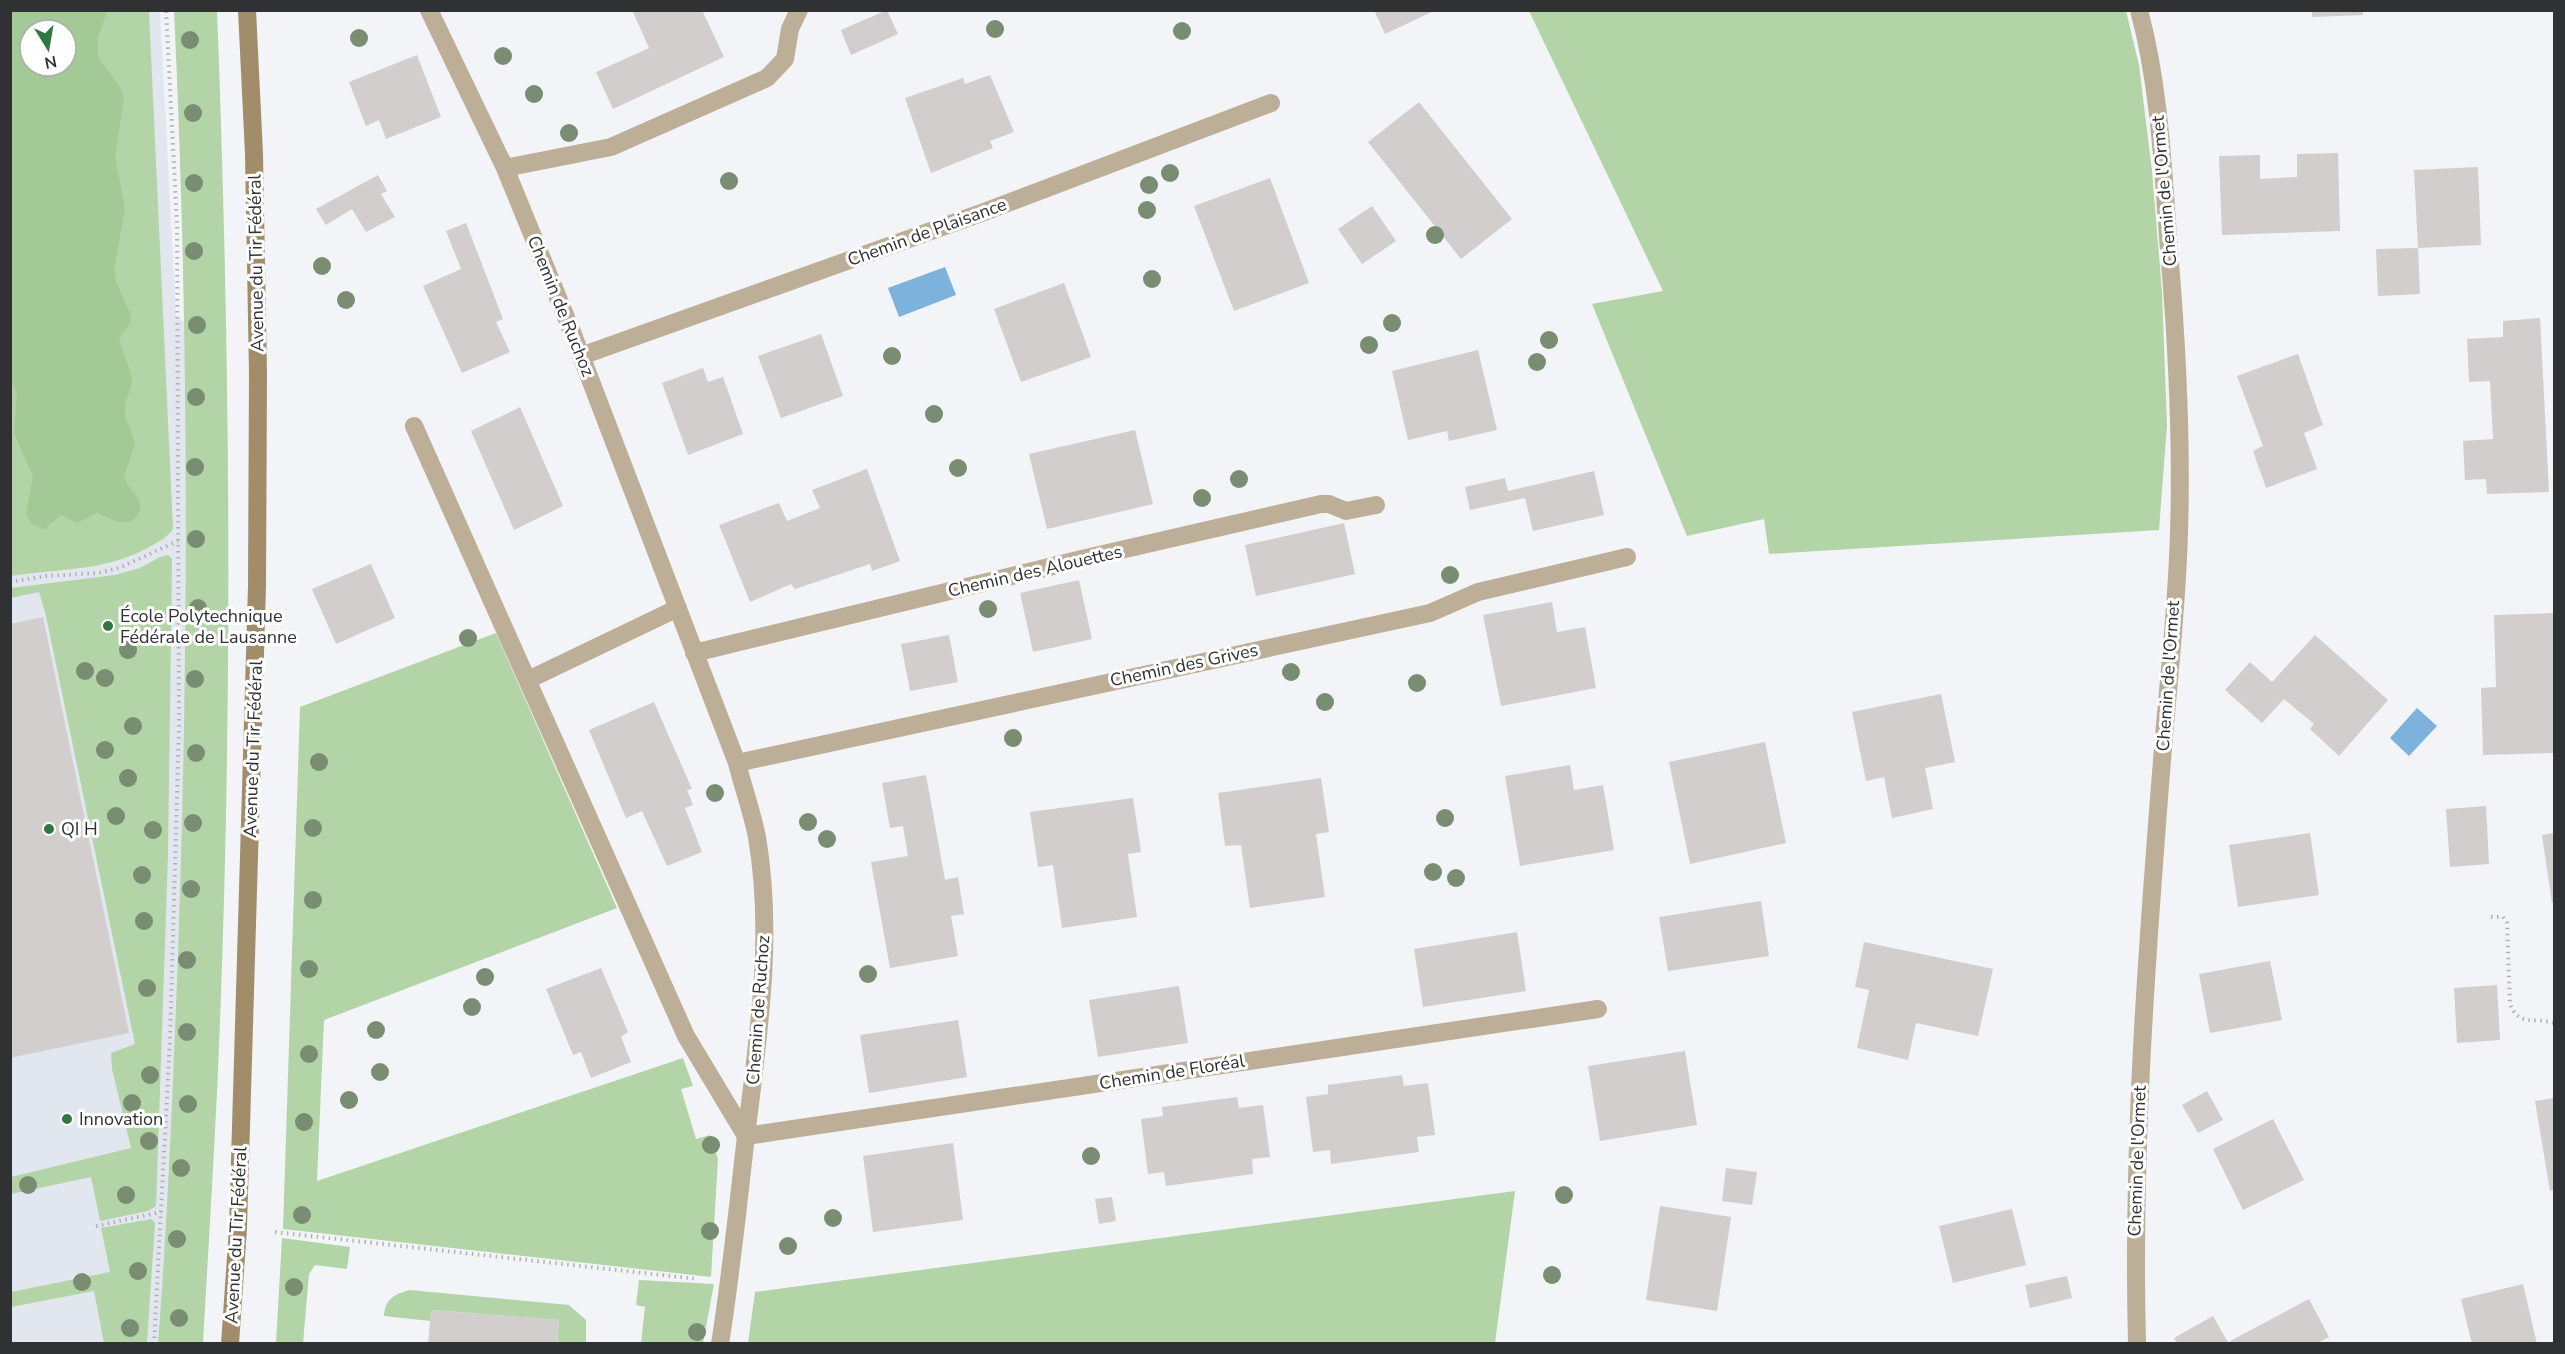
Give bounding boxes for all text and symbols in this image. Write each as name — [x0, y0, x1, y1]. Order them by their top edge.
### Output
north arrow — [18, 18, 78, 78]
text: N — [43, 50, 59, 74]
street label: Chemin de l'Ormet — [2145, 114, 2183, 267]
street label: Avenue du Tir Fédéral — [242, 173, 270, 352]
street label: Chemin de Plaisance — [844, 192, 1010, 272]
street label: Chemin de Ruchoz — [522, 232, 600, 380]
street label: Chemin des Alouettes — [945, 539, 1125, 603]
street label: Chemin de l'Ormet — [2151, 599, 2185, 752]
place label: École Polytechnique Fédérale de Lausanne — [120, 604, 297, 649]
marker: École Polytechnique Fédérale de Lausanne — [101, 619, 115, 633]
street label: Chemin des Grives — [1108, 638, 1260, 692]
street label: Avenue du Tir Fédéral — [238, 659, 268, 838]
place label: QI H — [61, 817, 98, 841]
marker: QI H — [42, 822, 56, 836]
street label: Chemin de Ruchoz — [741, 934, 775, 1086]
street label: Chemin de Floréal — [1098, 1049, 1247, 1095]
street label: Chemin de l'Ormet — [2122, 1084, 2152, 1237]
place label: Innovation — [79, 1107, 163, 1131]
marker: Innovation — [60, 1112, 74, 1126]
street label: Avenue du Tir Fédéral — [219, 1145, 253, 1324]

